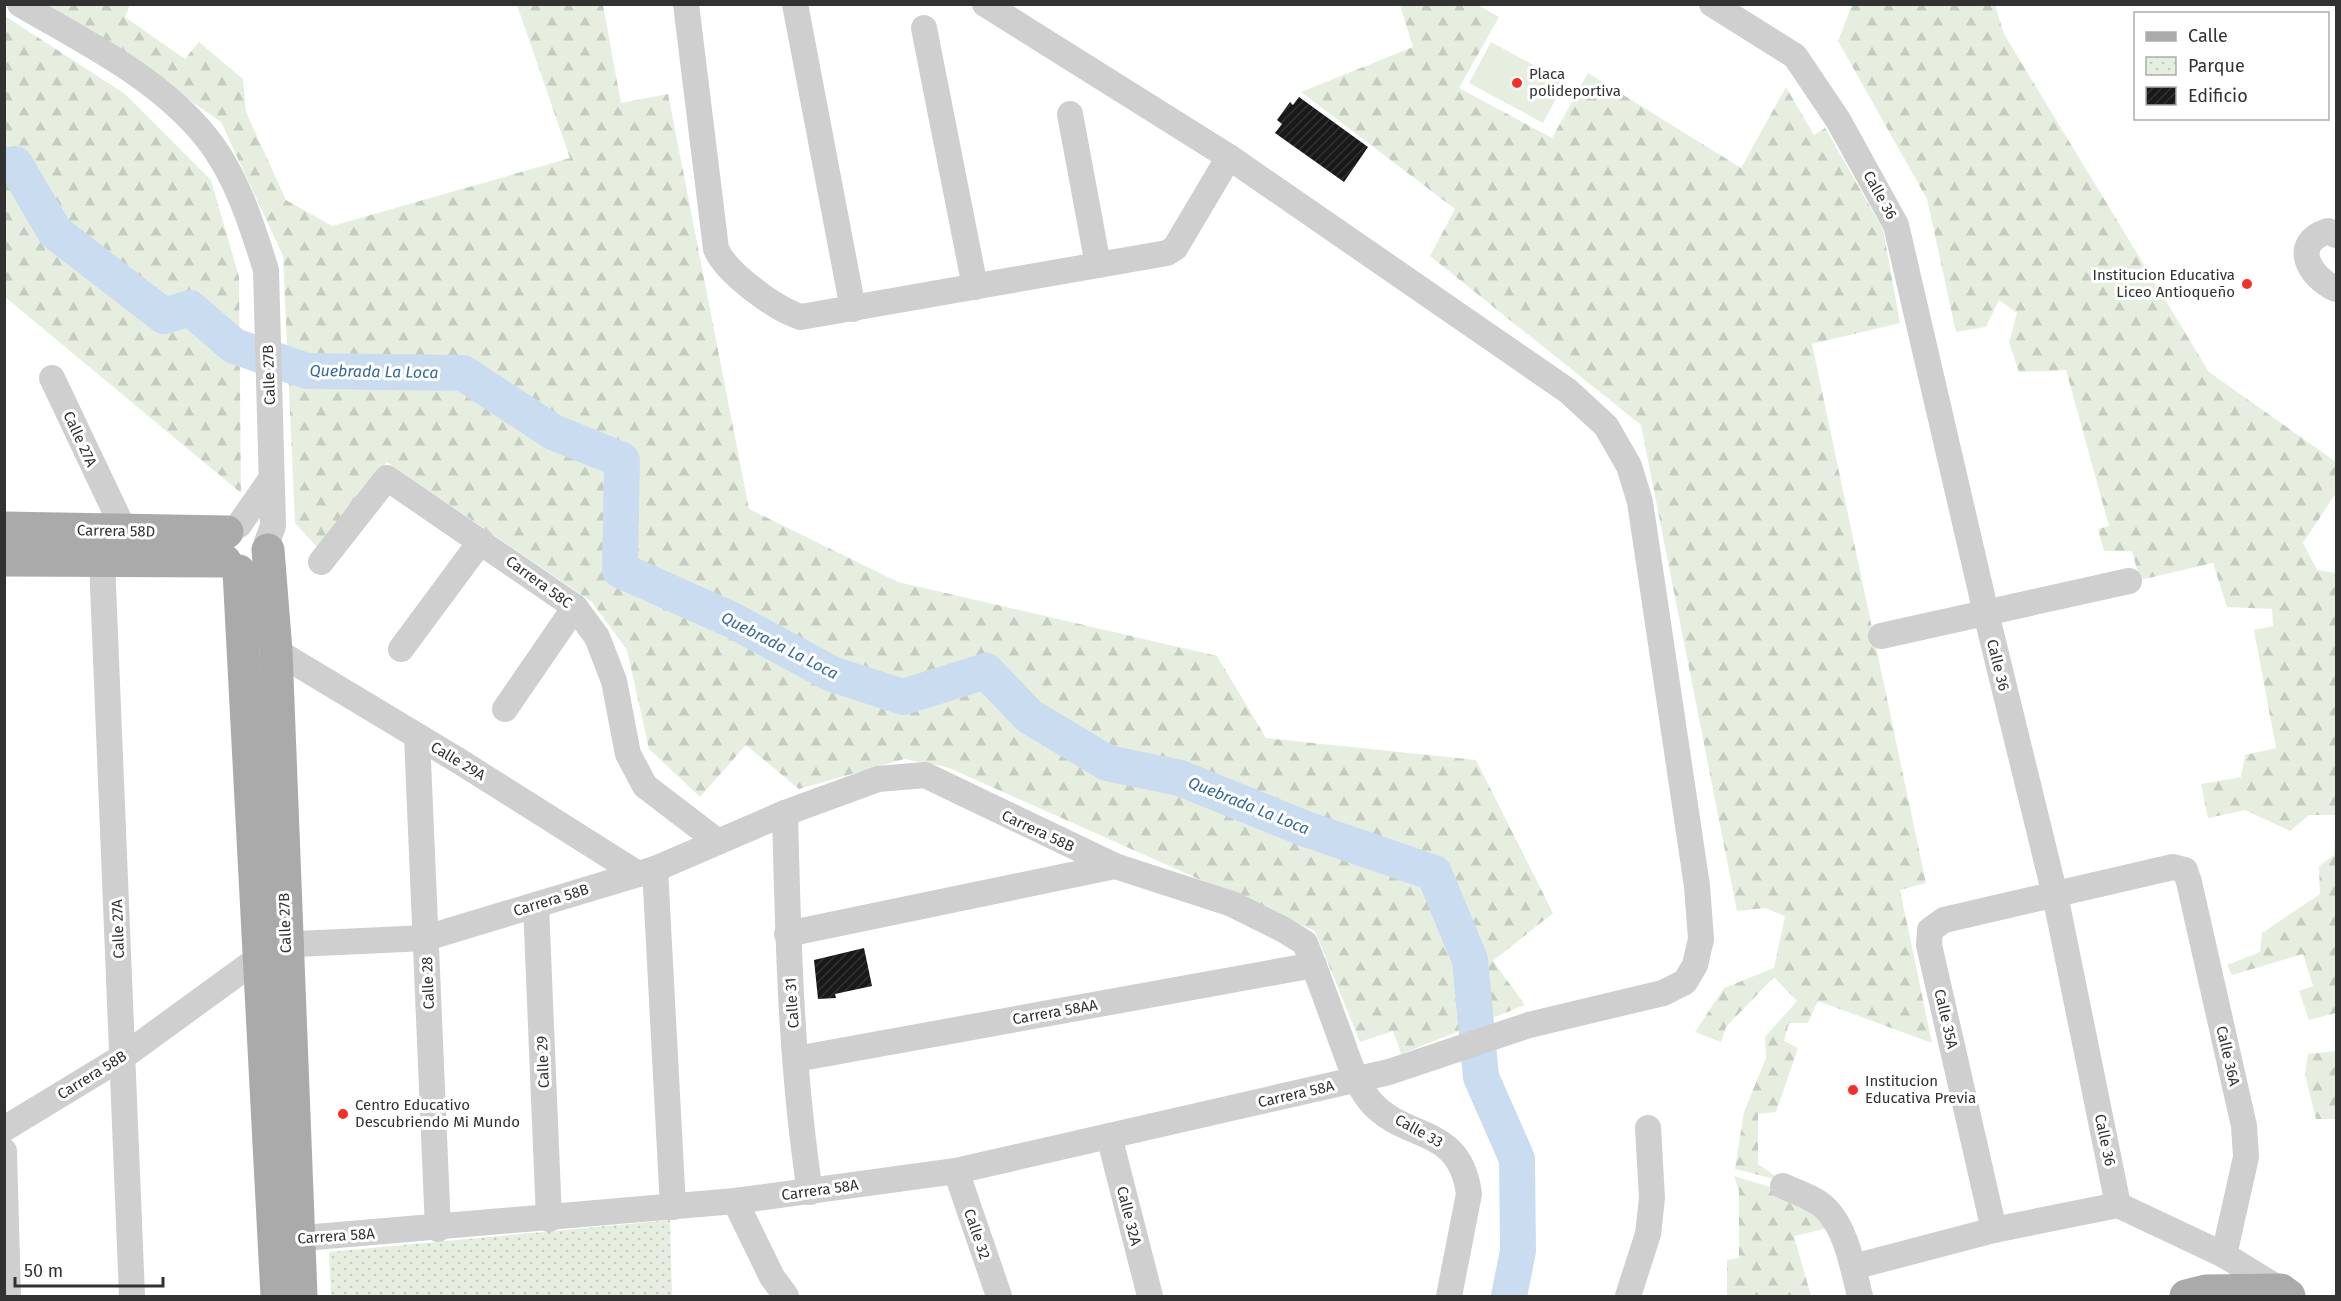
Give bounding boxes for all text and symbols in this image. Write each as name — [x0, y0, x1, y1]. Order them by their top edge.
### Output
legend — [2134, 12, 2329, 120]
text: Calle — [2188, 25, 2228, 47]
text: Parque — [2188, 55, 2245, 77]
place label: Placa polideportiva — [1529, 65, 1621, 100]
marker: Placa polideportiva — [1510, 76, 1524, 90]
text: Edificio — [2188, 85, 2248, 107]
street label: Calle 36 — [1859, 168, 1901, 222]
place label: Institucion Educativa Liceo Antioqueño — [2093, 266, 2235, 301]
marker: Institucion Educativa Liceo Antioqueño — [2240, 277, 2254, 291]
street label: Calle 27B — [259, 345, 279, 405]
water label: Quebrada La Loca — [309, 361, 439, 382]
street label: Calle 27A — [59, 408, 101, 470]
street label: Carrera 58D — [77, 521, 155, 541]
street label: Carrera 58C — [502, 552, 576, 612]
water label: Quebrada La Loca — [718, 608, 841, 683]
street label: Calle 36 — [1983, 637, 2013, 693]
street label: Calle 29A — [427, 738, 489, 785]
water label: Quebrada La Loca — [1186, 773, 1312, 838]
street label: Carrera 58B — [999, 806, 1077, 856]
street label: Carrera 58B — [511, 880, 591, 920]
street label: Calle 27B — [275, 893, 295, 953]
street label: Calle 27A — [108, 899, 128, 959]
street label: Calle 28 — [418, 956, 438, 1010]
street label: Calle 31 — [781, 977, 803, 1029]
street label: Calle 35A — [1930, 987, 1962, 1051]
street label: Carrera 58AA — [1011, 996, 1099, 1028]
street label: Calle 36A — [2212, 1024, 2244, 1088]
street label: Calle 29 — [533, 1035, 553, 1088]
street label: Carrera 58B — [54, 1047, 130, 1103]
place label: Institucion Educativa Previa — [1865, 1072, 1976, 1107]
street label: Carrera 58A — [1256, 1076, 1336, 1111]
marker: Institucion Educativa Previa — [1846, 1083, 1860, 1097]
place label: Centro Educativo Descubriendo Mi Mundo — [355, 1096, 520, 1131]
marker: Centro Educativo Descubriendo Mi Mundo — [336, 1107, 350, 1121]
street label: Calle 33 — [1392, 1110, 1446, 1152]
street label: Calle 36 — [2091, 1112, 2119, 1168]
street label: Carrera 58A — [780, 1176, 860, 1204]
street label: Calle 32A — [1113, 1184, 1145, 1248]
street label: Calle 32 — [960, 1207, 994, 1261]
street label: Carrera 58A — [297, 1224, 376, 1248]
scale bar — [15, 1250, 164, 1288]
text: 50 m — [24, 1260, 63, 1282]

